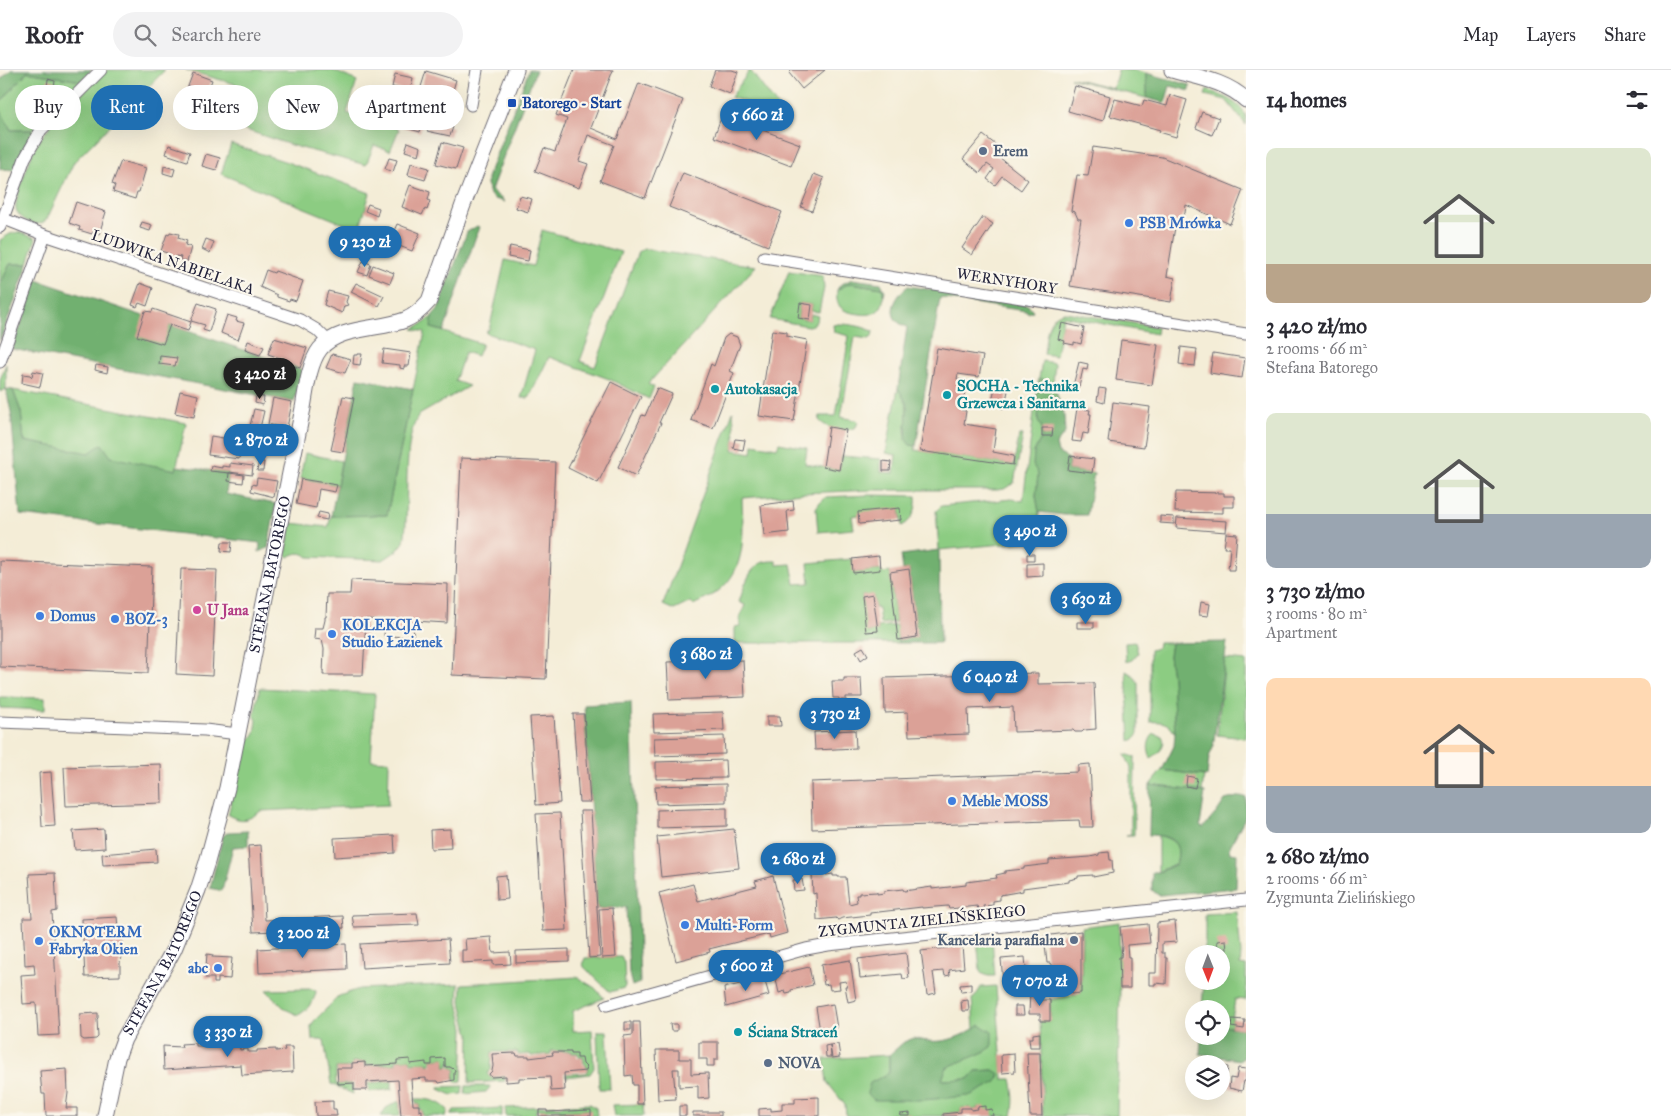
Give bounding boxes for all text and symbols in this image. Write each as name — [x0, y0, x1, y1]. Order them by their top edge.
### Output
search box — [113, 12, 463, 57]
text: Roofr — [25, 20, 83, 50]
icon: search — [131, 21, 159, 49]
text: Search here — [171, 23, 261, 46]
text: Map — [1463, 24, 1498, 46]
text: Layers — [1526, 24, 1576, 46]
text: Share — [1604, 24, 1646, 46]
chip: Buy — [15, 85, 81, 130]
chip: Rent — [91, 85, 163, 130]
chip: Filters — [173, 85, 258, 130]
chip: New — [268, 85, 338, 130]
chip: Apartment — [348, 85, 464, 130]
icon: filters — [1623, 86, 1651, 114]
text: 14 homes — [1266, 87, 1347, 113]
place label: Batorego - Start — [522, 94, 622, 113]
marker: Batorego - Start — [506, 97, 518, 109]
pin: 5 660 zł — [705, 98, 809, 141]
text: 5 660 zł — [731, 105, 783, 124]
place label: Erem — [993, 142, 1029, 160]
marker: Erem — [977, 145, 989, 157]
icon: home — [1414, 181, 1504, 271]
place label: PSB Mrówka — [1139, 214, 1222, 232]
marker: PSB Mrówka — [1123, 217, 1135, 229]
street label: LUDWIKA NABIELAKA — [89, 226, 257, 298]
pin: 9 230 zł — [313, 226, 417, 268]
text: 9 230 zł — [340, 232, 390, 251]
street label: WERNYHORY — [955, 264, 1059, 298]
text: 3 420 zł/mo — [1266, 313, 1367, 339]
text: 2 rooms · 66 m² — [1266, 339, 1367, 358]
pin: 3 420 zł — [208, 358, 312, 400]
text: Stefana Batorego — [1266, 358, 1378, 377]
text: 3 420 zł — [234, 364, 286, 383]
place label: SOCHA - Technika Grzewcza i Sanitarna — [957, 377, 1086, 412]
place label: Autokasacja — [724, 380, 798, 399]
marker: Autokasacja — [709, 383, 721, 395]
marker: SOCHA - Technika Grzewcza i Sanitarna — [941, 389, 953, 401]
pin: 2 870 zł — [209, 424, 313, 466]
text: 2 870 zł — [235, 430, 287, 449]
icon: home — [1414, 446, 1504, 536]
street label: STEFANA BATOREGO — [245, 494, 294, 655]
pin: 3 490 zł — [978, 514, 1082, 557]
text: 3 490 zł — [1004, 521, 1056, 540]
text: 3 730 zł/mo — [1266, 578, 1365, 604]
pin: 3 630 zł — [1034, 582, 1138, 625]
text: 3 630 zł — [1062, 589, 1110, 608]
place label: U Jana — [207, 601, 249, 620]
marker: U Jana — [191, 604, 203, 616]
text: 3 rooms · 80 m² — [1266, 604, 1367, 623]
place label: Domus — [50, 607, 96, 625]
marker: Domus — [34, 610, 46, 622]
place label: BOZ-3 — [125, 610, 168, 629]
marker: BOZ-3 — [109, 613, 121, 625]
place label: KOLEKCJA Studio Łazienek — [342, 616, 443, 651]
text: Apartment — [1266, 623, 1338, 642]
marker: KOLEKCJA Studio Łazienek — [326, 628, 338, 640]
pin: 3 680 zł — [654, 638, 758, 680]
text: 3 680 zł — [680, 644, 732, 663]
pin: 6 040 zł — [938, 660, 1042, 703]
text: 6 040 zł — [963, 667, 1017, 686]
pin: 3 730 zł — [783, 698, 887, 740]
text: 3 730 zł — [810, 704, 860, 723]
icon: home — [1414, 711, 1504, 801]
place label: Meble MOSS — [962, 792, 1049, 810]
marker: Meble MOSS — [946, 795, 958, 807]
pin: 2 680 zł — [746, 842, 850, 885]
text: 2 680 zł/mo — [1266, 843, 1369, 869]
text: 2 680 zł — [772, 849, 824, 868]
text: 2 rooms · 66 m² — [1266, 869, 1367, 888]
street label: STEFANA BATOREGO — [119, 888, 206, 1038]
text: Zygmunta Zielińskiego — [1266, 888, 1415, 907]
street label: ZYGMUNTA ZIELIŃSKIEGO — [817, 900, 1027, 941]
pin: 3 200 zł — [251, 916, 355, 959]
place label: Multi-Form — [695, 916, 774, 934]
marker: Multi-Form — [679, 919, 691, 931]
place label: OKNOTERM Fabryka Okien — [49, 923, 143, 959]
text: 3 200 zł — [277, 923, 329, 942]
place label: Kancelaria parafialna — [937, 931, 1065, 950]
marker: Kancelaria parafialna — [1068, 934, 1080, 946]
marker: OKNOTERM Fabryka Okien — [33, 935, 45, 947]
north arrow — [1185, 945, 1230, 990]
map controls — [1185, 945, 1230, 1100]
pin: 5 600 zł — [694, 950, 798, 992]
text: 5 600 zł — [720, 956, 772, 975]
place label: abc — [188, 959, 209, 977]
marker: abc — [212, 962, 224, 974]
pin: 7 070 zł — [988, 964, 1092, 1007]
text: 7 070 zł — [1013, 971, 1067, 990]
button: locate — [1185, 1000, 1230, 1045]
pin: 3 330 zł — [176, 1016, 280, 1058]
place label: Ściana Straceń — [748, 1021, 839, 1041]
text: 3 330 zł — [204, 1022, 252, 1041]
marker: Ściana Straceń — [732, 1026, 744, 1038]
place label: NOVA — [778, 1054, 822, 1072]
button: layers — [1185, 1055, 1230, 1100]
marker: NOVA — [762, 1057, 774, 1069]

